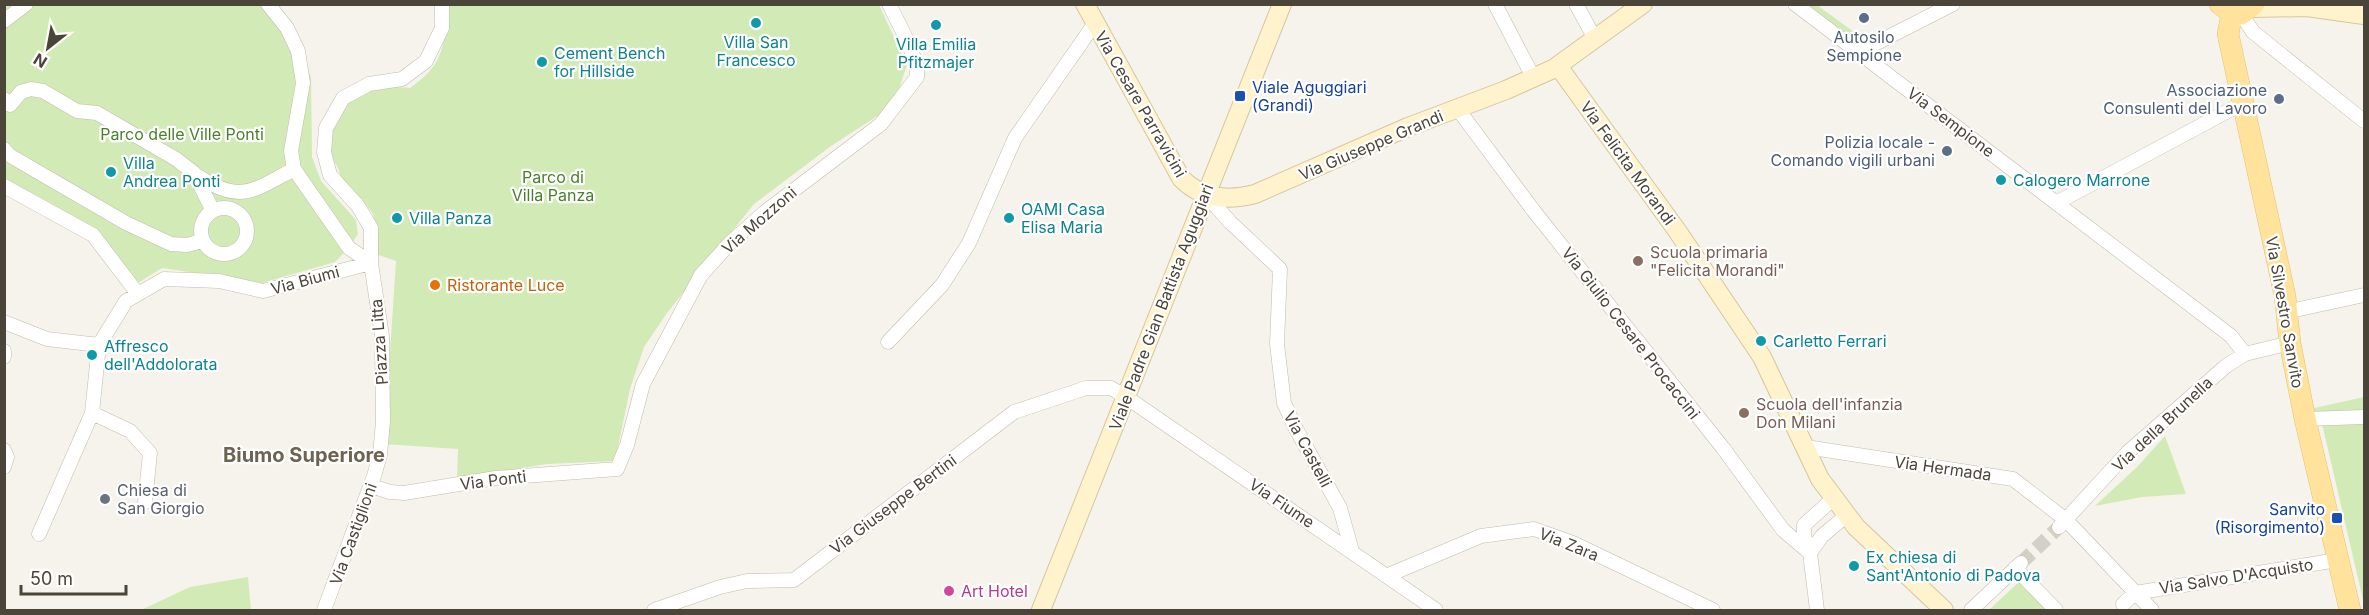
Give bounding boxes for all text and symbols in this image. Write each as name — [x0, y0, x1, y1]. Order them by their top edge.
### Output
marker: Autosilo Sempione — [1857, 11, 1871, 25]
marker: Villa San Francesco — [749, 16, 763, 30]
north arrow — [18, 18, 78, 78]
marker: Villa Emilia Pfitzmajer — [929, 18, 943, 32]
street label: Via Cesare Parravicini — [1091, 27, 1191, 181]
place label: Autosilo Sempione — [1826, 27, 1902, 65]
place label: Villa San Francesco — [716, 32, 796, 70]
place label: Villa Emilia Pfitzmajer — [896, 34, 976, 72]
place label: Cement Bench for Hillside — [554, 43, 665, 81]
text: N — [30, 49, 51, 73]
marker: Cement Bench for Hillside — [535, 55, 549, 69]
place label: Viale Aguggiari (Grandi) — [1252, 77, 1367, 115]
place label: Associazione Consulenti del Lavoro — [2103, 80, 2267, 118]
street label: Via Sempione — [1903, 83, 1999, 161]
marker: Viale Aguggiari (Grandi) — [1233, 89, 1247, 103]
marker: Associazione Consulenti del Lavoro — [2272, 92, 2286, 106]
street label: Via Felicita Morandi — [1576, 97, 1680, 229]
street label: Via Giuseppe Grandi — [1296, 106, 1446, 184]
park label: Parco delle Ville Ponti — [100, 124, 264, 144]
place label: Polizia locale - Comando vigili urbani — [1771, 132, 1935, 170]
marker: Polizia locale - Comando vigili urbani — [1940, 144, 1954, 158]
place label: Villa Andrea Ponti — [123, 153, 220, 191]
marker: Villa Andrea Ponti — [104, 165, 118, 179]
park label: Parco di Villa Panza — [512, 167, 594, 205]
place label: Calogero Marrone — [2013, 170, 2150, 190]
marker: Calogero Marrone — [1994, 173, 2008, 187]
street label: Viale Padre Gian Battista Aguggiari — [1105, 181, 1217, 433]
street label: Via Mozzoni — [718, 182, 800, 258]
place label: OAMI Casa Elisa Maria — [1021, 199, 1105, 237]
place label: Villa Panza — [409, 208, 492, 228]
marker: Villa Panza — [390, 211, 404, 225]
marker: OAMI Casa Elisa Maria — [1002, 211, 1016, 225]
street label: Via Silvestro Sanvito — [2262, 234, 2308, 390]
place label: Scuola primaria "Felicita Morandi" — [1650, 242, 1785, 280]
street label: Via Giulio Cesare Procaccini — [1558, 243, 1704, 423]
marker: Scuola primaria "Felicita Morandi" — [1631, 254, 1645, 268]
street label: Via Biumi — [269, 261, 341, 299]
place label: Ristorante Luce — [447, 275, 565, 295]
marker: Ristorante Luce — [428, 278, 442, 292]
street label: Piazza Litta — [366, 298, 392, 386]
place label: Carletto Ferrari — [1773, 331, 1887, 351]
marker: Carletto Ferrari — [1754, 334, 1768, 348]
place label: Affresco dell'Addolorata — [104, 336, 217, 374]
marker: Affresco dell'Addolorata — [85, 348, 99, 362]
street label: Via della Brunella — [2108, 372, 2216, 476]
place label: Scuola dell'infanzia Don Milani — [1756, 394, 1903, 432]
marker: Scuola dell'infanzia Don Milani — [1737, 406, 1751, 420]
street label: Via Castelli — [1280, 407, 1336, 491]
district label: Biumo Superiore — [223, 443, 385, 467]
street label: Via Giuseppe Bertini — [826, 450, 960, 558]
street label: Via Hermada — [1893, 451, 1993, 485]
street label: Via Ponti — [459, 466, 527, 494]
street label: Via Fiume — [1246, 474, 1318, 532]
place label: Chiesa di San Giorgio — [117, 480, 205, 518]
street label: Via Castiglioni — [325, 480, 381, 588]
marker: Chiesa di San Giorgio — [98, 492, 112, 506]
place label: Sanvito (Risorgimento) — [2214, 499, 2325, 537]
marker: Sanvito (Risorgimento) — [2330, 511, 2344, 525]
street label: Via Zara — [1536, 523, 1602, 565]
place label: Ex chiesa di Sant'Antonio di Padova — [1866, 547, 2040, 585]
street label: Via Salvo D'Acquisto — [2157, 554, 2315, 598]
scale bar — [21, 558, 126, 596]
marker: Ex chiesa di Sant'Antonio di Padova — [1847, 559, 1861, 573]
text: 50 m — [30, 568, 73, 589]
place label: Art Hotel — [961, 581, 1028, 601]
marker: Art Hotel — [942, 584, 956, 598]

